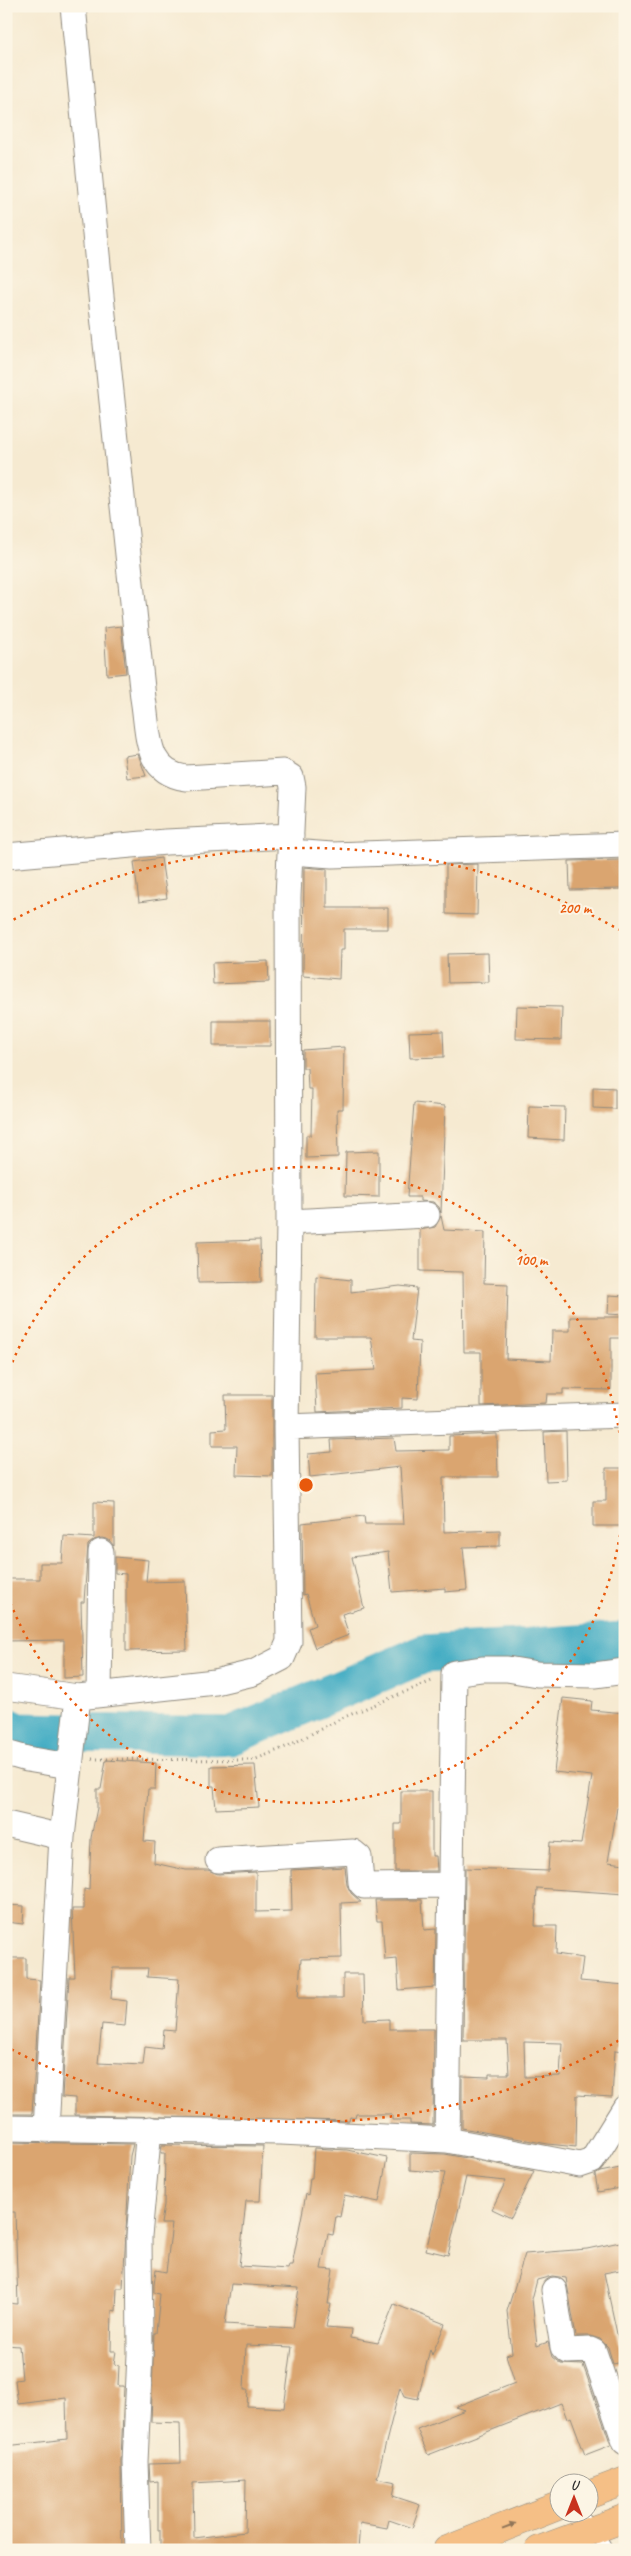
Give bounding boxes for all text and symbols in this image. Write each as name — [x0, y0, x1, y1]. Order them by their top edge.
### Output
text: 200 m — [559, 899, 593, 918]
text: 100 m — [515, 1251, 549, 1270]
centre of rings — [297, 1476, 315, 1494]
north arrow — [548, 2474, 598, 2524]
text: U — [571, 2477, 581, 2494]
one-way arrow — [501, 2522, 516, 2529]

